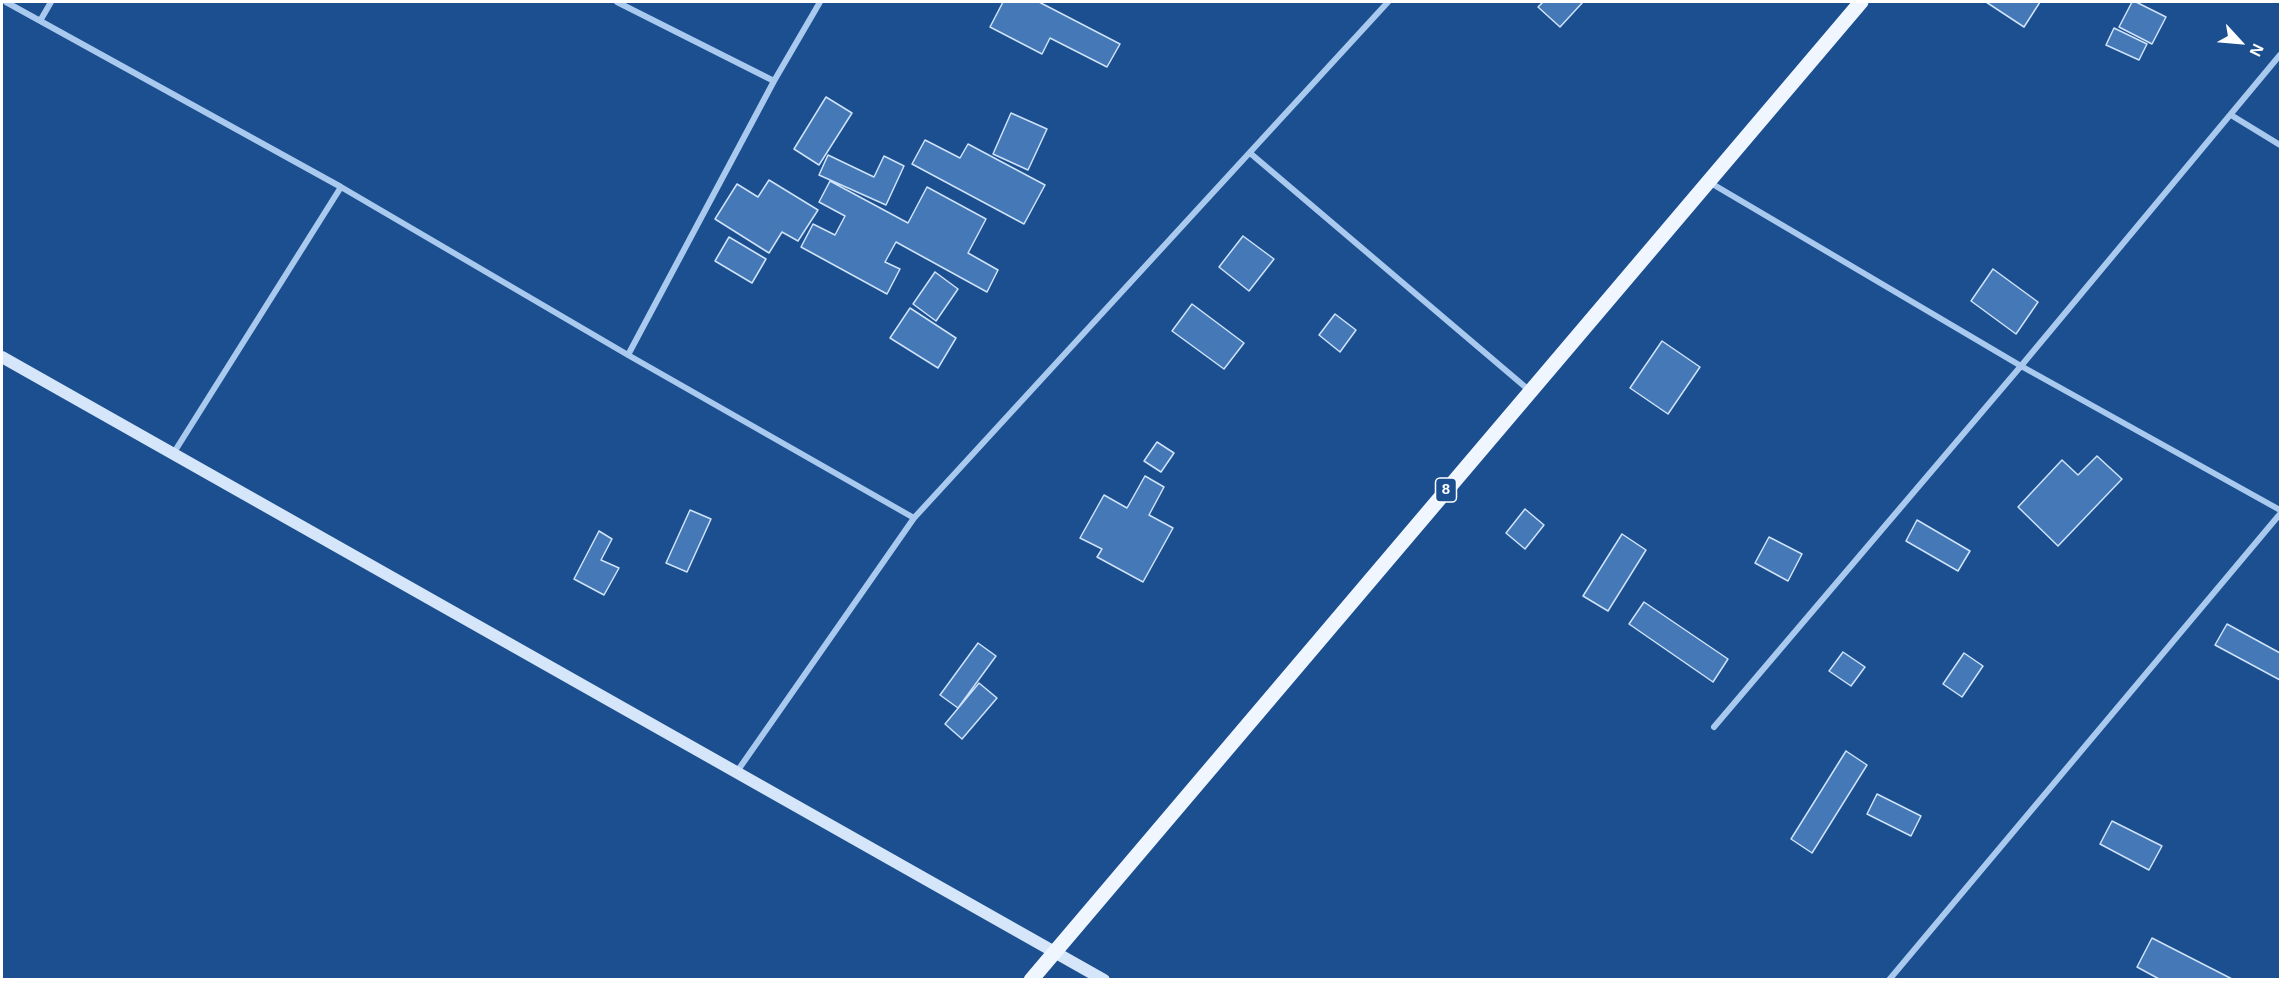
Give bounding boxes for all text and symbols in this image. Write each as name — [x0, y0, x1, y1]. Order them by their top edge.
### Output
north arrow — [2210, 12, 2270, 72]
text: N — [2246, 41, 2267, 59]
road number: 8 — [1436, 478, 1456, 502]

